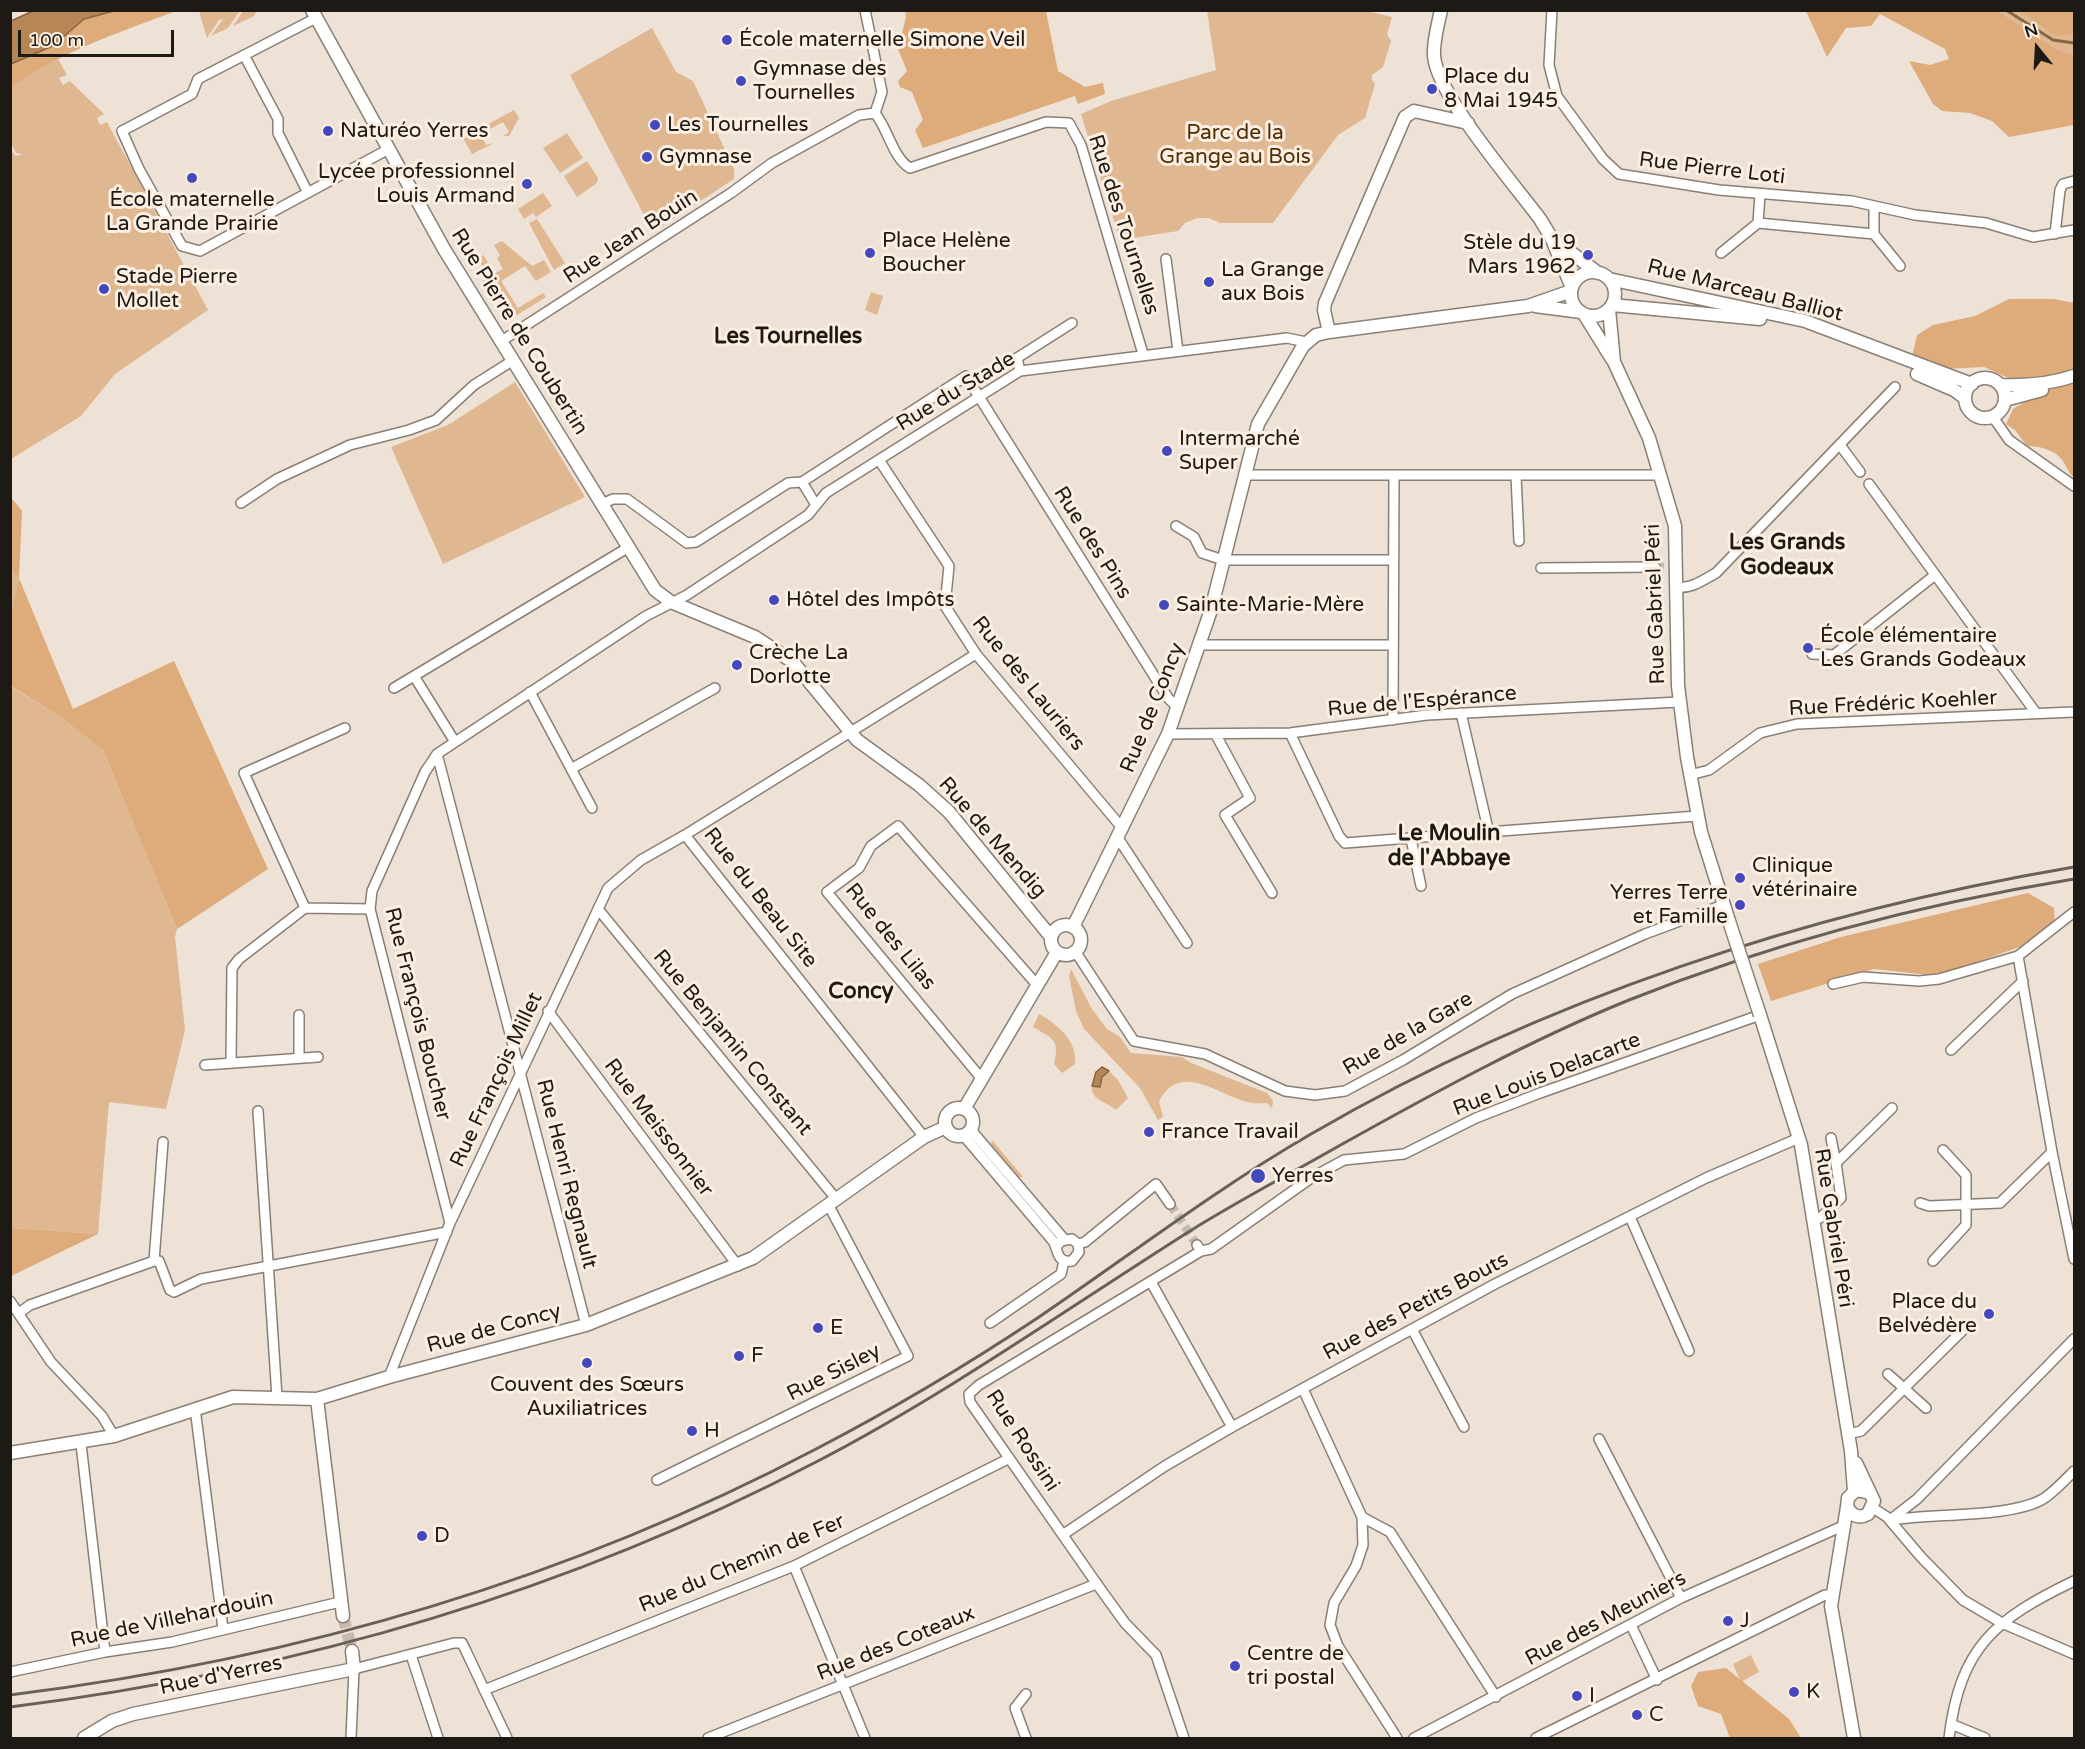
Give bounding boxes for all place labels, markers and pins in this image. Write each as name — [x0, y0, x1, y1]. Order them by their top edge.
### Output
place label: École maternelle Simone Veil — [739, 27, 1026, 53]
marker: École maternelle Simone Veil — [720, 33, 734, 47]
place label: Gymnase des Tournelles — [753, 56, 887, 106]
place label: Place du 8 Mai 1945 — [1444, 64, 1558, 114]
marker: Gymnase des Tournelles — [734, 74, 748, 88]
marker: Place du 8 Mai 1945 — [1425, 82, 1439, 96]
place label: Les Tournelles — [667, 112, 809, 138]
place label: Naturéo Yerres — [340, 118, 489, 144]
marker: Les Tournelles — [648, 118, 662, 132]
marker: Naturéo Yerres — [321, 124, 335, 138]
place label: Gymnase — [659, 144, 752, 170]
marker: Gymnase — [640, 150, 654, 164]
place label: Lycée professionnel Louis Armand — [318, 159, 515, 209]
marker: École maternelle La Grande Prairie — [185, 171, 199, 185]
marker: Lycée professionnel Louis Armand — [520, 177, 534, 191]
place label: École maternelle La Grande Prairie — [106, 187, 278, 237]
place label: Place Helène Boucher — [882, 228, 1011, 278]
place label: Stèle du 19 Mars 1962 — [1463, 230, 1576, 280]
marker: Place Helène Boucher — [863, 246, 877, 260]
marker: Stèle du 19 Mars 1962 — [1581, 248, 1595, 262]
place label: La Grange aux Bois — [1221, 257, 1324, 307]
place label: Stade Pierre Mollet — [116, 264, 238, 314]
marker: La Grange aux Bois — [1202, 275, 1216, 289]
marker: Stade Pierre Mollet — [97, 282, 111, 296]
place label: Intermarché Super — [1179, 426, 1300, 476]
marker: Intermarché Super — [1160, 444, 1174, 458]
place label: Hôtel des Impôts — [786, 587, 954, 613]
place label: Sainte-Marie-Mère — [1176, 592, 1364, 618]
marker: Hôtel des Impôts — [767, 593, 781, 607]
marker: Sainte-Marie-Mère — [1157, 598, 1171, 612]
place label: École élémentaire Les Grands Godeaux — [1820, 623, 2026, 673]
place label: Crèche La Dorlotte — [749, 640, 848, 690]
marker: École élémentaire Les Grands Godeaux — [1801, 641, 1815, 655]
marker: Crèche La Dorlotte — [730, 658, 744, 672]
place label: Clinique vétérinaire — [1752, 853, 1857, 903]
marker: Clinique vétérinaire — [1733, 871, 1747, 885]
place label: Yerres Terre et Famille — [1610, 880, 1728, 930]
marker: Yerres Terre et Famille — [1733, 898, 1747, 912]
place label: France Travail — [1161, 1119, 1299, 1145]
marker: France Travail — [1142, 1125, 1156, 1139]
place label: Yerres — [1272, 1163, 1333, 1189]
marker: Yerres — [1249, 1167, 1267, 1185]
place label: Place du Belvédère — [1878, 1289, 1977, 1339]
marker: Place du Belvédère — [1982, 1307, 1996, 1321]
place label: E — [830, 1315, 843, 1341]
marker: E — [811, 1321, 825, 1335]
place label: F — [751, 1343, 764, 1369]
marker: F — [732, 1349, 746, 1363]
marker: Couvent des Sœurs Auxiliatrices — [580, 1356, 594, 1370]
place label: Couvent des Sœurs Auxiliatrices — [490, 1372, 684, 1422]
place label: H — [704, 1418, 720, 1444]
marker: H — [685, 1424, 699, 1438]
place label: D — [434, 1523, 450, 1549]
marker: D — [415, 1529, 429, 1543]
place label: J — [1740, 1608, 1750, 1634]
marker: J — [1721, 1614, 1735, 1628]
place label: Centre de tri postal — [1247, 1641, 1344, 1691]
marker: Centre de tri postal — [1228, 1659, 1242, 1673]
place label: K — [1806, 1679, 1820, 1705]
place label: I — [1589, 1683, 1595, 1709]
marker: K — [1787, 1685, 1801, 1699]
marker: I — [1570, 1689, 1584, 1703]
place label: C — [1649, 1702, 1664, 1728]
marker: C — [1630, 1708, 1644, 1722]

